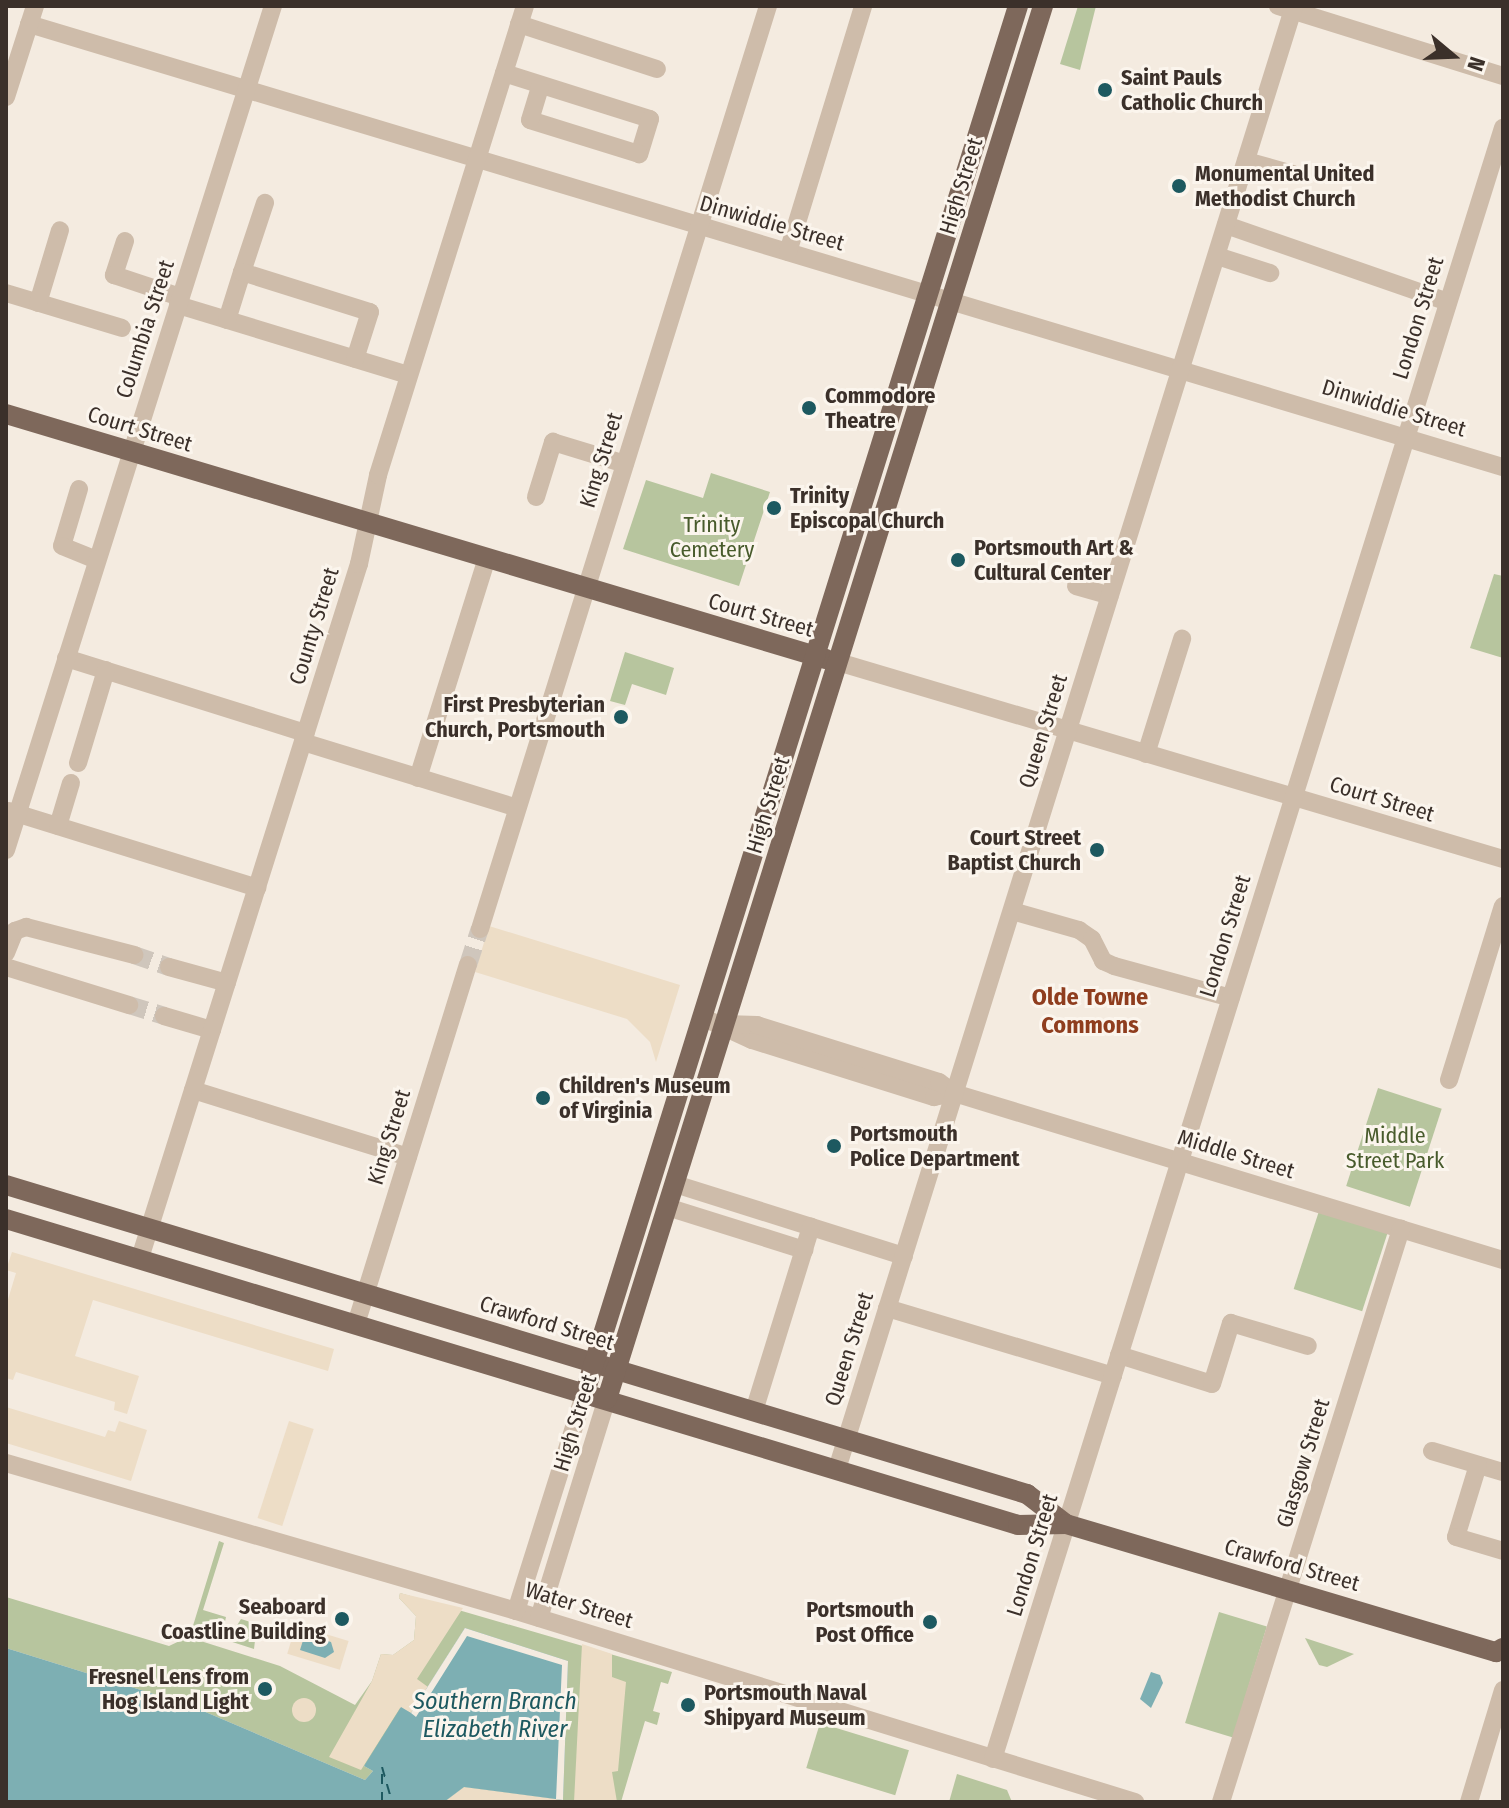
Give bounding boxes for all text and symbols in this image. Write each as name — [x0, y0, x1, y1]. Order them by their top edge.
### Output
north arrow — [1413, 16, 1493, 96]
text: N — [1461, 53, 1491, 75]
place label: Saint Pauls Catholic Church — [1121, 64, 1263, 116]
marker: Saint Pauls Catholic Church — [1096, 81, 1114, 99]
street label: High Street — [934, 134, 988, 238]
place label: Monumental United Methodist Church — [1195, 160, 1374, 212]
marker: Monumental United Methodist Church — [1170, 177, 1188, 195]
street label: Dinwiddie Street — [697, 190, 847, 256]
street label: London Street — [1387, 254, 1449, 382]
street label: Columbia Street — [110, 257, 180, 401]
street label: Dinwiddie Street — [1319, 374, 1469, 442]
place label: Commodore Theatre — [825, 382, 935, 434]
marker: Commodore Theatre — [800, 399, 818, 417]
street label: Court Street — [85, 401, 195, 457]
street label: King Street — [574, 409, 628, 511]
place label: Trinity Episcopal Church — [790, 482, 944, 534]
marker: Trinity Episcopal Church — [765, 499, 783, 517]
park label: Trinity Cemetery — [670, 511, 754, 562]
place label: Portsmouth Art & Cultural Center — [974, 534, 1134, 586]
marker: Portsmouth Art & Cultural Center — [949, 551, 967, 569]
street label: County Street — [284, 564, 344, 688]
street label: Court Street — [705, 587, 817, 643]
street label: Queen Street — [1013, 671, 1073, 791]
place label: First Presbyterian Church, Portsmouth — [425, 691, 605, 742]
marker: First Presbyterian Church, Portsmouth — [612, 708, 630, 726]
street label: High Street — [741, 753, 795, 857]
street label: Court Street — [1327, 771, 1437, 827]
place label: Court Street Baptist Church — [948, 824, 1081, 876]
marker: Court Street Baptist Church — [1088, 841, 1106, 859]
street label: London Street — [1194, 872, 1256, 1000]
district label: Olde Towne Commons — [1032, 984, 1148, 1040]
place label: Children's Museum of Virginia — [559, 1072, 730, 1124]
street label: King Street — [362, 1086, 416, 1188]
marker: Children's Museum of Virginia — [534, 1089, 552, 1107]
place label: Portsmouth Police Department — [850, 1120, 1020, 1172]
park label: Middle Street Park — [1346, 1122, 1444, 1174]
street label: Middle Street — [1174, 1124, 1298, 1184]
marker: Portsmouth Police Department — [825, 1137, 843, 1155]
street label: Queen Street — [819, 1289, 879, 1409]
street label: Crawford Street — [477, 1290, 617, 1356]
street label: High Street — [548, 1371, 602, 1475]
street label: Glasgow Street — [1271, 1395, 1335, 1531]
street label: London Street — [1001, 1491, 1063, 1619]
street label: Crawford Street — [1221, 1533, 1363, 1597]
street label: Water Street — [522, 1576, 636, 1634]
place label: Seaboard Coastline Building — [161, 1593, 326, 1644]
place label: Portsmouth Post Office — [806, 1596, 914, 1648]
marker: Seaboard Coastline Building — [333, 1610, 351, 1628]
marker: Portsmouth Post Office — [921, 1613, 939, 1631]
place label: Fresnel Lens from Hog Island Light — [89, 1663, 249, 1714]
place label: Portsmouth Naval Shipyard Museum — [704, 1679, 867, 1730]
marker: Fresnel Lens from Hog Island Light — [256, 1680, 274, 1698]
water label: Southern Branch Elizabeth River — [413, 1688, 577, 1744]
marker: Portsmouth Naval Shipyard Museum — [679, 1696, 697, 1714]

